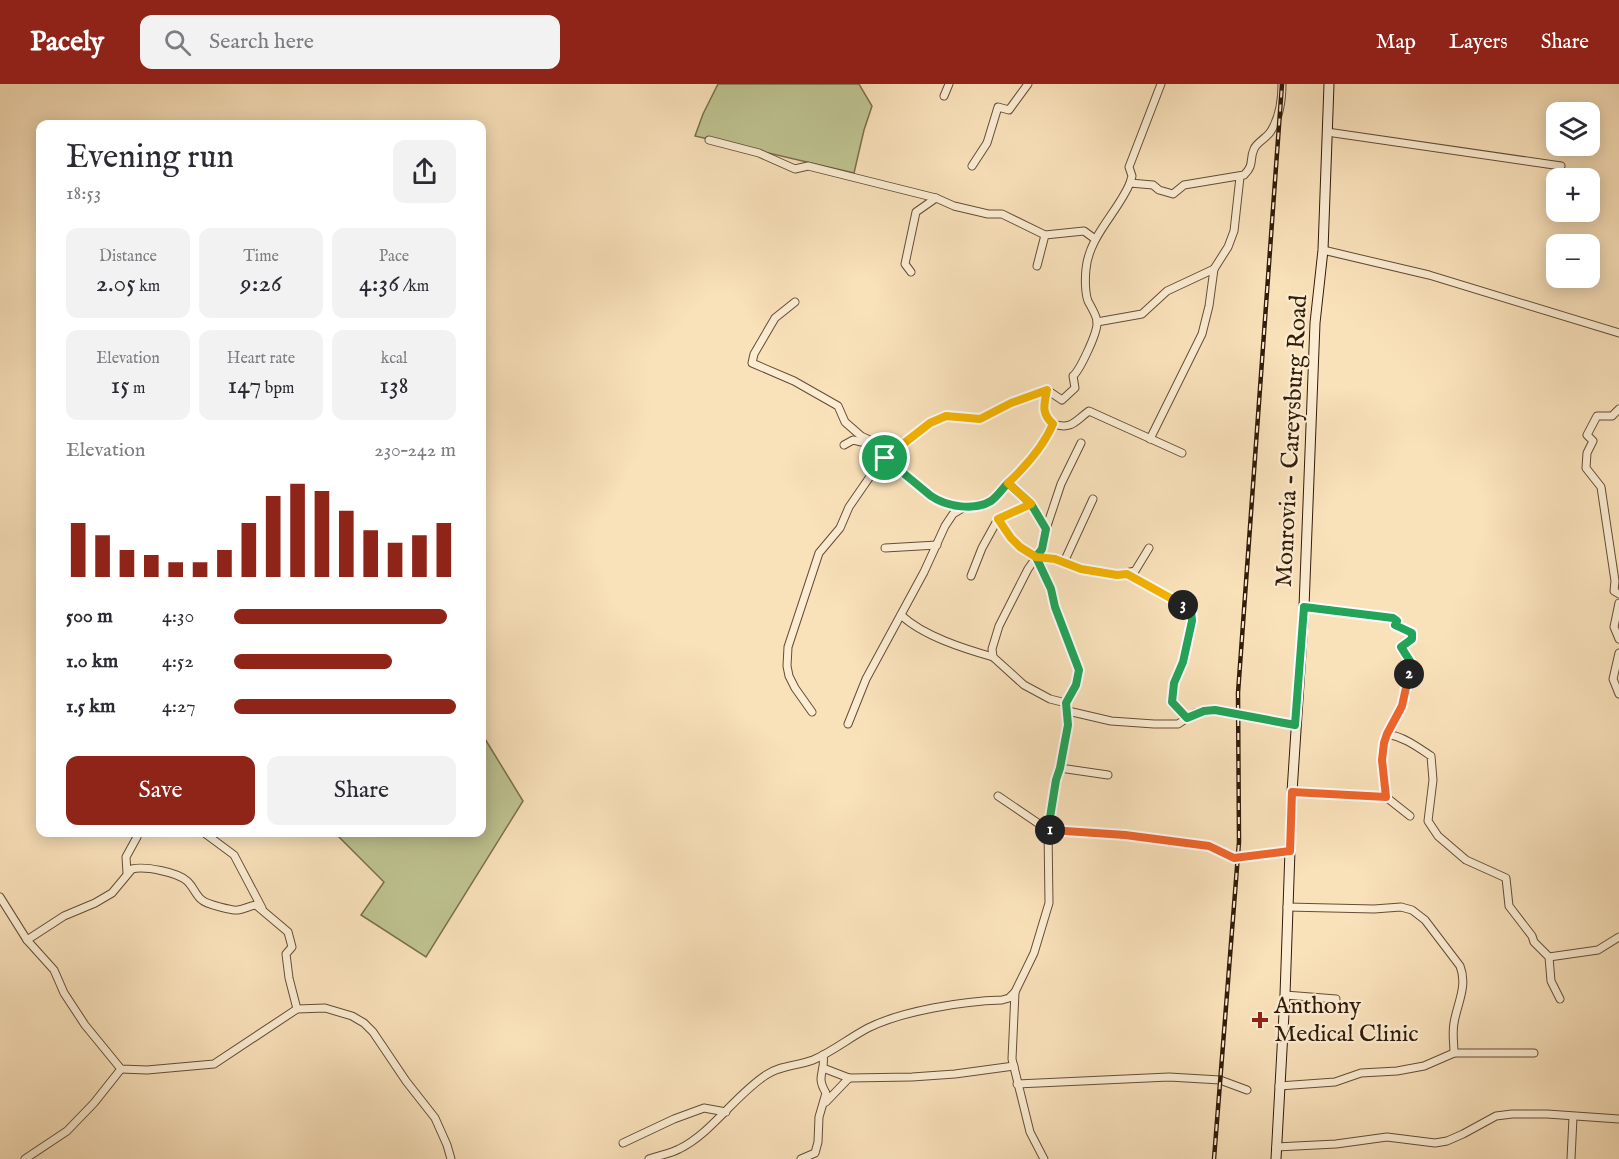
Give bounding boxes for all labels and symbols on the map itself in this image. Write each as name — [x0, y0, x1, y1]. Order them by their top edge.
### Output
street label: Monrovia - Careysburg Road — [1269, 294, 1315, 588]
pin — [859, 432, 910, 483]
pin: 3 — [1168, 590, 1198, 620]
pin: 2 — [1394, 659, 1424, 689]
pin: 1 — [1035, 815, 1065, 845]
place label: Anthony Medical Clinic — [1273, 991, 1419, 1050]
marker: Anthony Medical Clinic — [1251, 1011, 1269, 1029]

